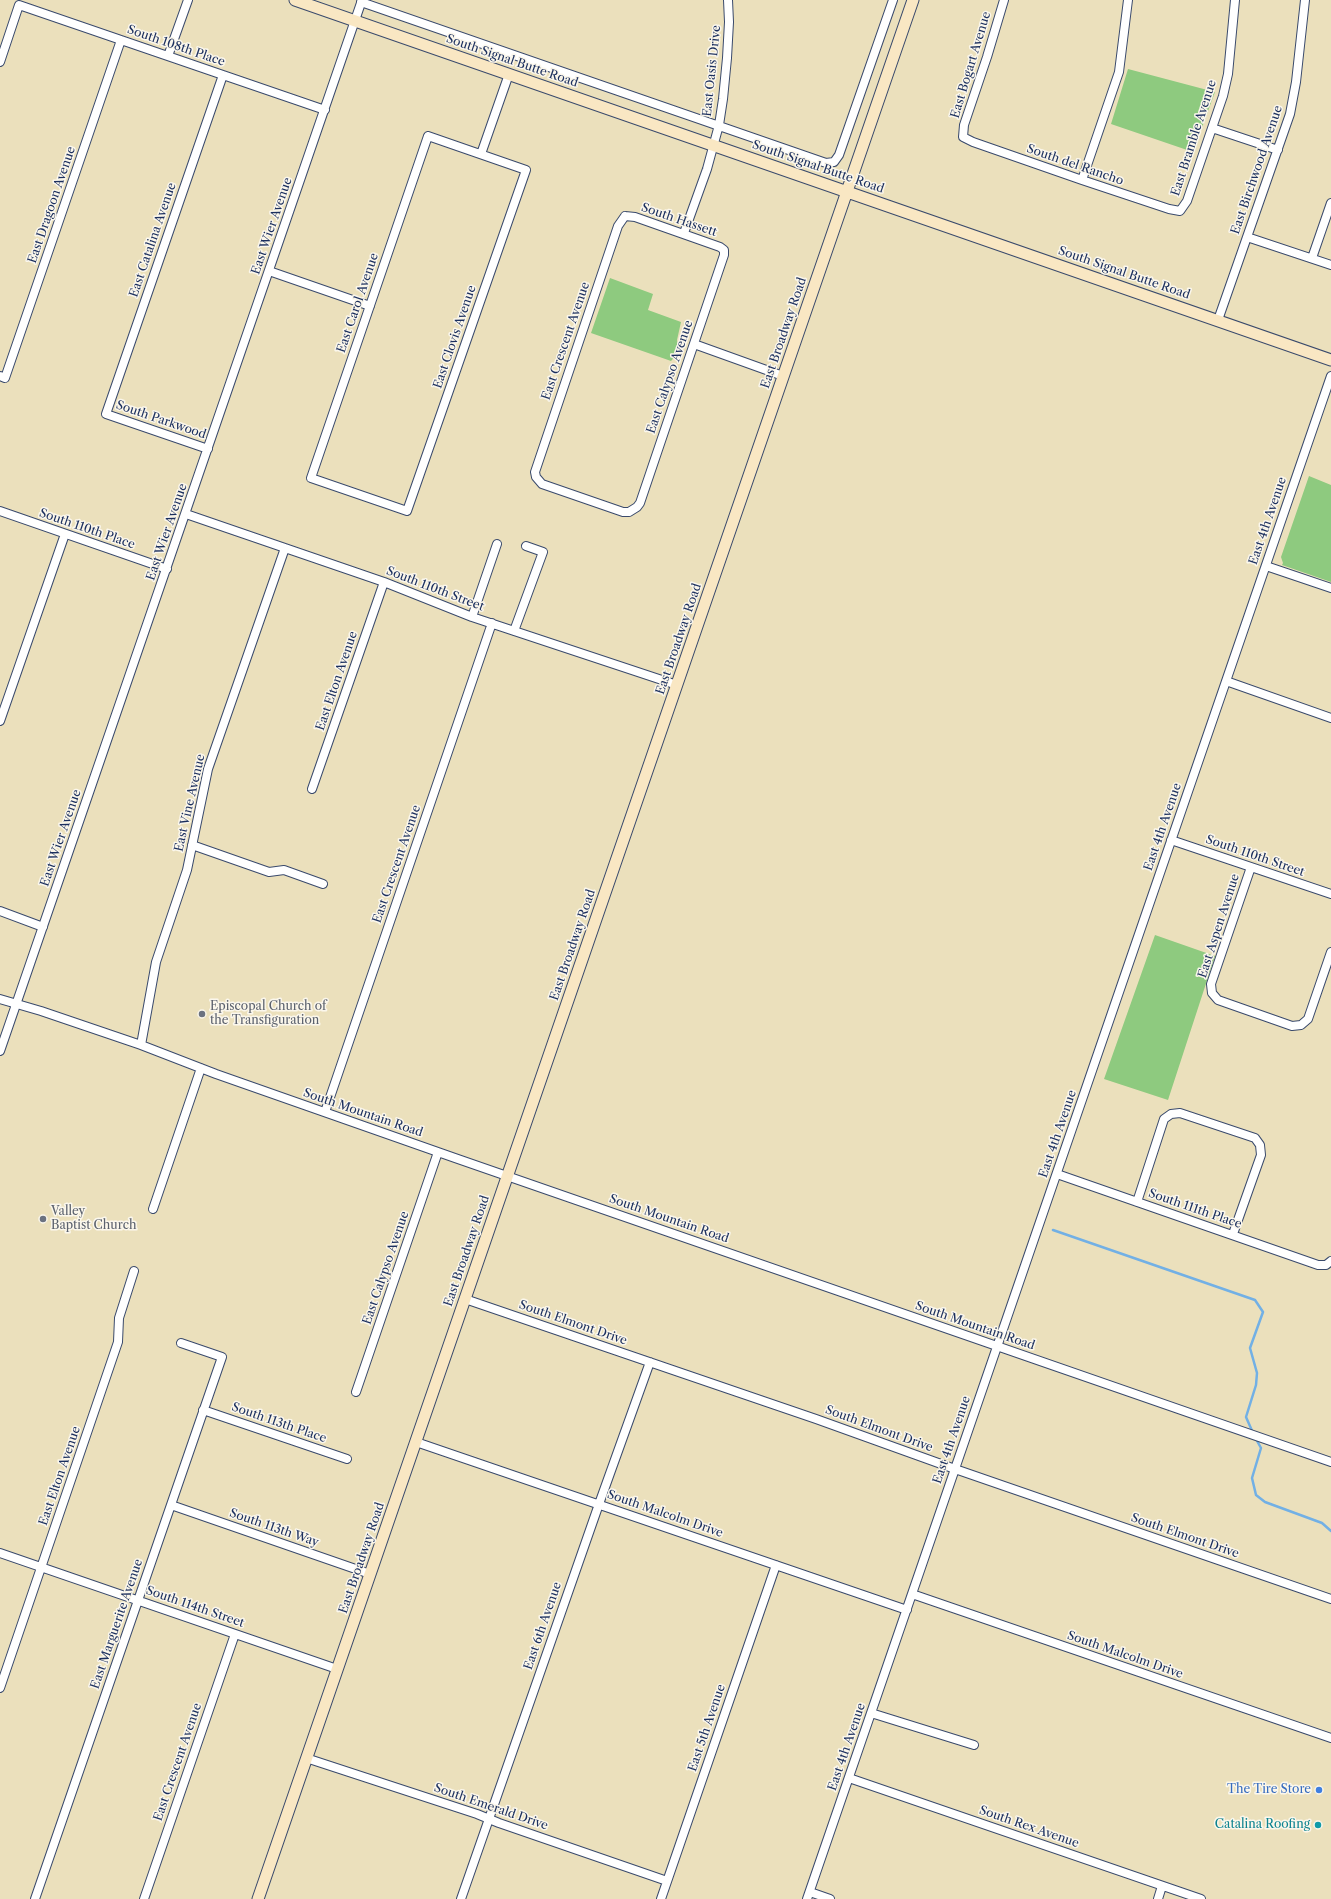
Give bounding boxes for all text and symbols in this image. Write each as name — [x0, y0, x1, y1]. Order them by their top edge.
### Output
street label: East Bogart Avenue — [948, 10, 994, 120]
street label: South 108th Place — [125, 23, 227, 69]
street label: East Oasis Drive — [700, 25, 724, 117]
street label: South Signal Butte Road — [444, 32, 580, 90]
street label: East Bramble Avenue — [1168, 78, 1220, 198]
street label: East Birchwood Avenue — [1228, 104, 1286, 236]
street label: South Signal Butte Road — [750, 138, 886, 196]
street label: South del Rancho — [1025, 142, 1125, 188]
street label: East Dragoon Avenue — [25, 145, 79, 265]
street label: East Wier Avenue — [249, 176, 295, 276]
street label: East Catalina Avenue — [127, 181, 179, 299]
street label: South Hassett — [639, 200, 719, 240]
street label: South Signal Butte Road — [1056, 244, 1192, 302]
street label: East Carol Avenue — [334, 251, 382, 355]
street label: East Broadway Road — [758, 276, 810, 390]
street label: East Crescent Avenue — [539, 280, 593, 402]
street label: East Clovis Avenue — [431, 283, 479, 391]
street label: East Calypso Avenue — [644, 319, 696, 435]
street label: South Parkwood — [114, 398, 208, 442]
street label: East 4th Avenue — [1246, 475, 1290, 567]
street label: East Wier Avenue — [144, 482, 190, 582]
street label: South 110th Place — [37, 506, 137, 552]
street label: South 110th Street — [384, 564, 486, 614]
street label: East Broadway Road — [653, 582, 705, 696]
street label: East Elton Avenue — [313, 629, 361, 733]
street label: East Vine Avenue — [172, 753, 208, 853]
street label: East 4th Avenue — [1141, 781, 1185, 873]
street label: East Wier Avenue — [38, 788, 84, 888]
street label: East Crescent Avenue — [370, 803, 424, 925]
street label: South 110th Street — [1204, 832, 1306, 880]
street label: East Aspen Avenue — [1195, 872, 1243, 980]
street label: East Broadway Road — [547, 888, 599, 1002]
place label: Episcopal Church of the Transfiguration — [210, 1000, 326, 1028]
marker: Episcopal Church of the Transfiguration — [197, 1009, 207, 1019]
street label: South Mountain Road — [301, 1086, 425, 1140]
street label: East 4th Avenue — [1036, 1088, 1080, 1180]
street label: South 111th Place — [1146, 1186, 1244, 1232]
street label: South Mountain Road — [607, 1192, 731, 1246]
street label: East Broadway Road — [441, 1194, 493, 1308]
place label: Valley Baptist Church — [51, 1205, 136, 1233]
street label: East Calypso Avenue — [360, 1210, 412, 1326]
marker: Valley Baptist Church — [38, 1214, 48, 1224]
street label: South Elmont Drive — [517, 1298, 629, 1348]
street label: South Mountain Road — [913, 1299, 1037, 1353]
street label: East 4th Avenue — [930, 1394, 974, 1486]
street label: South 113th Place — [230, 1400, 328, 1446]
street label: South Elmont Drive — [823, 1403, 935, 1455]
street label: East Elton Avenue — [36, 1424, 84, 1528]
street label: South Malcolm Drive — [605, 1487, 725, 1541]
street label: East Broadway Road — [336, 1501, 388, 1615]
street label: South 113th Way — [228, 1506, 320, 1550]
street label: South Elmont Drive — [1129, 1511, 1241, 1561]
street label: East Marguerite Avenue — [88, 1557, 146, 1691]
street label: East 6th Avenue — [521, 1580, 565, 1672]
street label: South 114th Street — [144, 1583, 246, 1631]
street label: South Malcolm Drive — [1065, 1628, 1185, 1682]
street label: East 5th Avenue — [685, 1682, 729, 1774]
street label: East Crescent Avenue — [151, 1701, 205, 1823]
street label: East 4th Avenue — [825, 1701, 869, 1793]
street label: South Emerald Drive — [432, 1781, 550, 1833]
place label: The Tire Store — [1227, 1783, 1311, 1797]
marker: The Tire Store — [1314, 1785, 1324, 1795]
street label: South Rex Avenue — [977, 1803, 1081, 1851]
place label: Catalina Roofing — [1215, 1818, 1310, 1832]
marker: Catalina Roofing — [1313, 1820, 1323, 1830]

